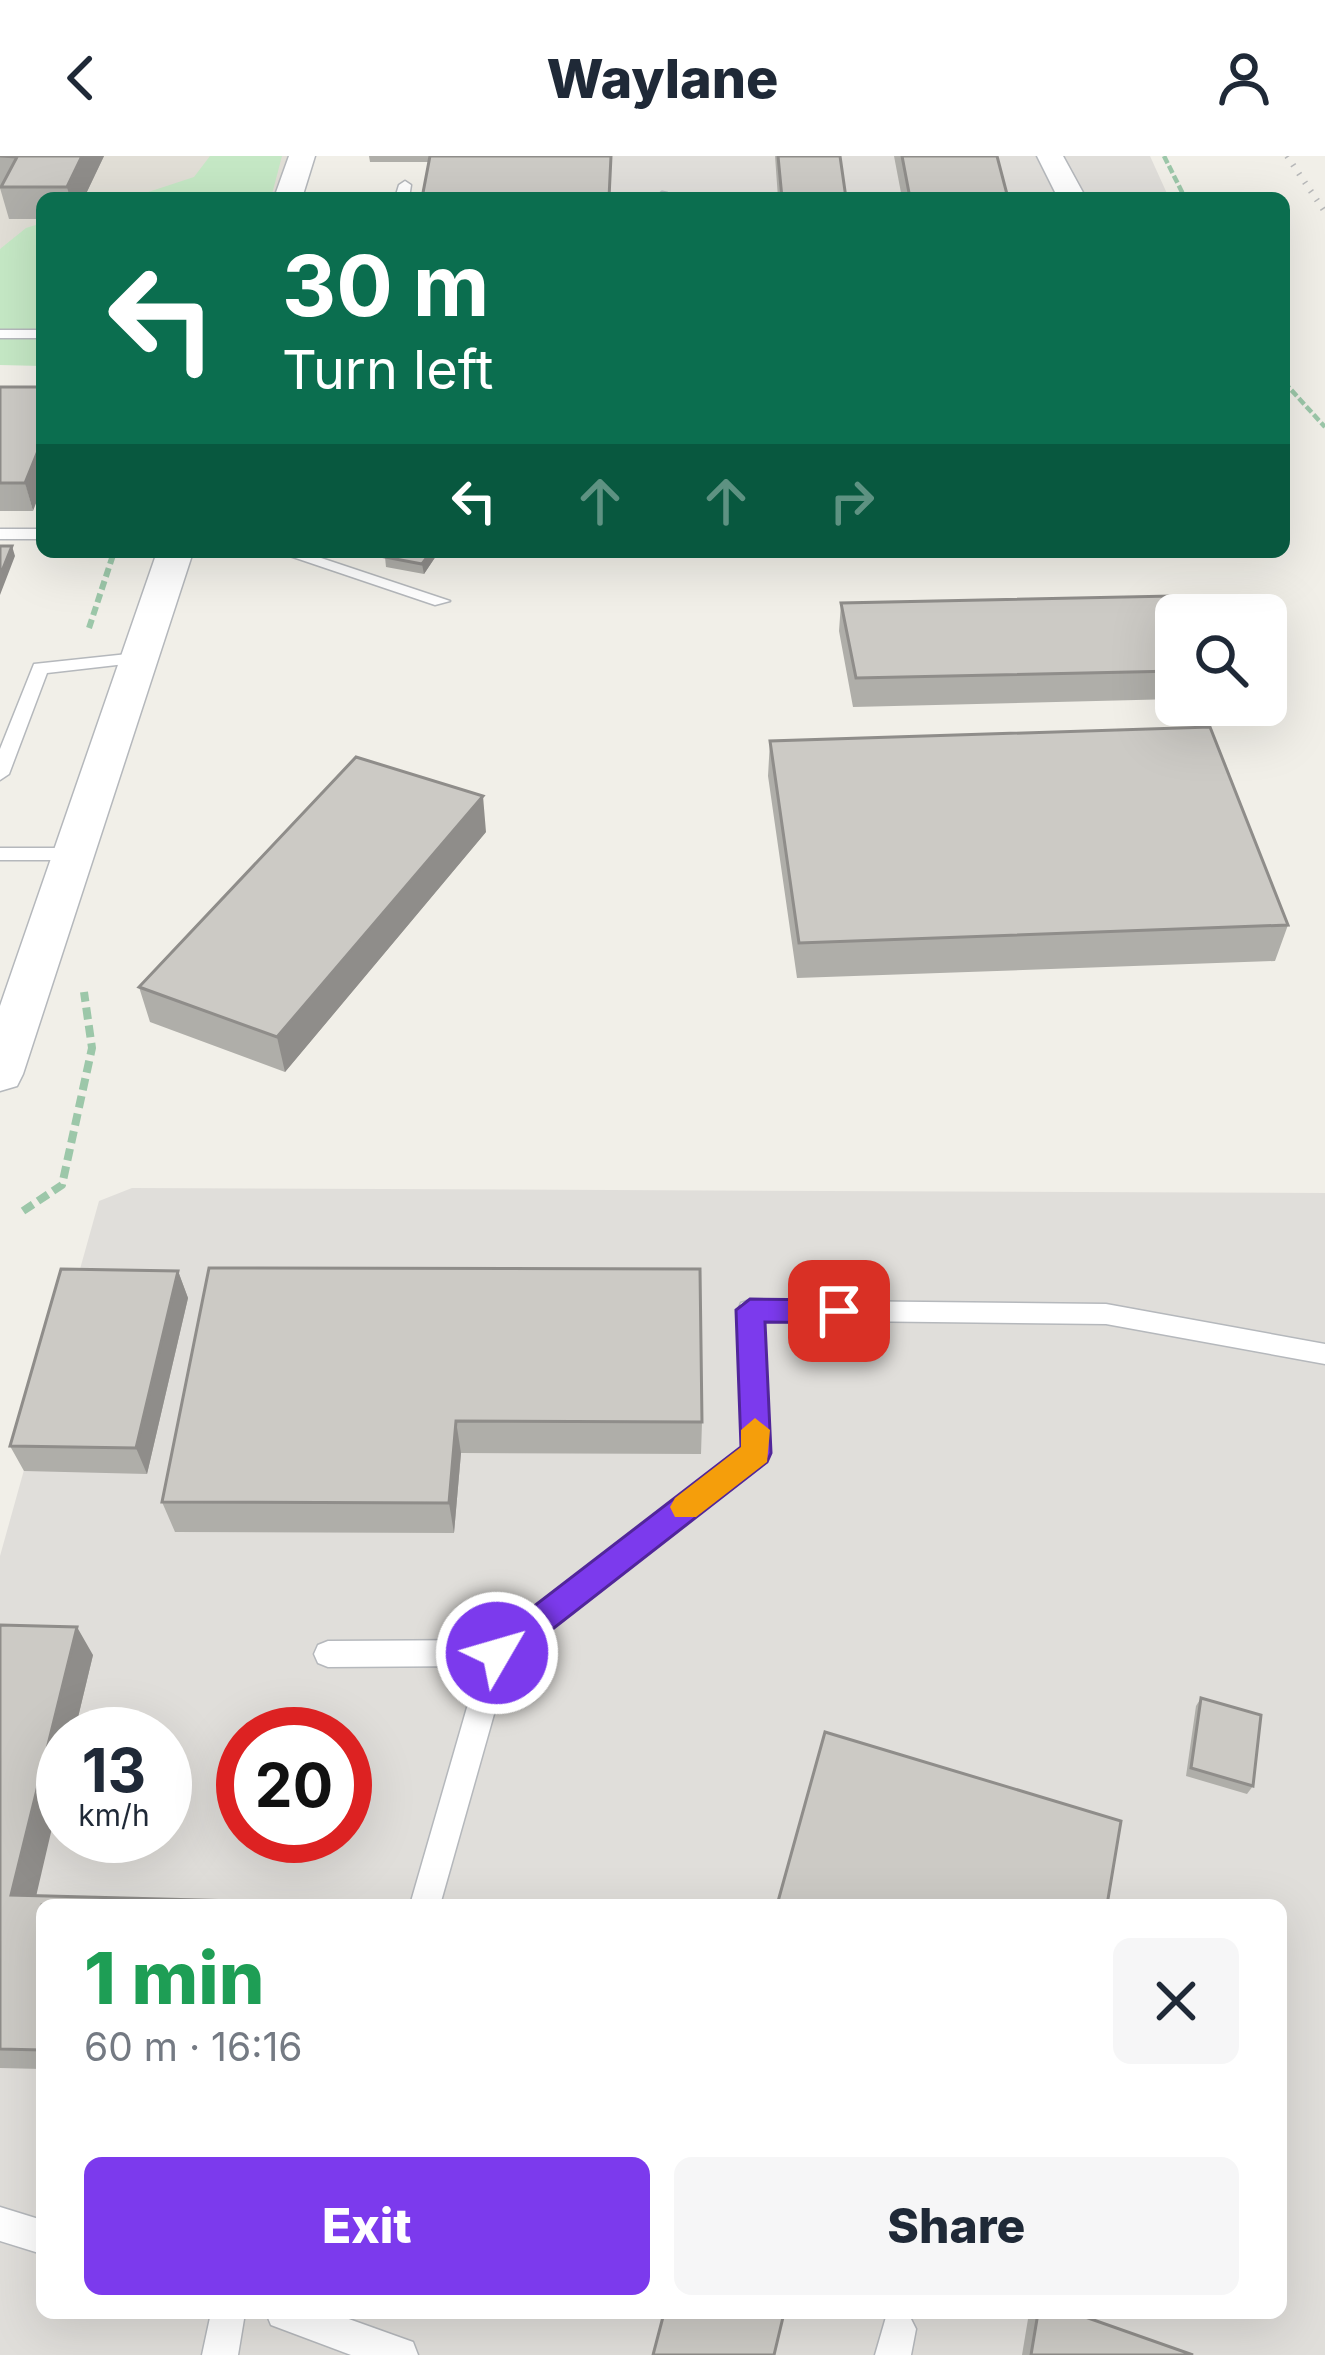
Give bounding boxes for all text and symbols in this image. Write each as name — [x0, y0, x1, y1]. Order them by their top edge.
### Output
icon: back — [48, 45, 114, 111]
icon: person — [1211, 45, 1277, 111]
text: Waylane — [547, 46, 778, 111]
text: 30 m — [282, 235, 489, 336]
icon: left — [84, 240, 240, 396]
text: Turn left — [282, 337, 493, 402]
icon: left — [441, 468, 507, 534]
icon: ahead — [567, 468, 633, 534]
icon: ahead — [693, 468, 759, 534]
icon: right — [819, 468, 885, 534]
map controls — [1155, 594, 1287, 726]
button: search — [1155, 594, 1287, 726]
pin — [788, 1260, 890, 1362]
icon: arrive — [806, 1278, 872, 1344]
position arrow — [434, 1590, 560, 1716]
speed limit sign: 20 — [216, 1707, 372, 1863]
text: 13 — [82, 1734, 146, 1806]
text: km/h — [78, 1797, 150, 1833]
text: 1 min — [84, 1934, 264, 2021]
button: close — [1113, 1938, 1239, 2064]
text: 60 m · 16:16 — [84, 2023, 302, 2070]
button: Exit — [84, 2157, 650, 2295]
button: Share — [674, 2157, 1239, 2295]

